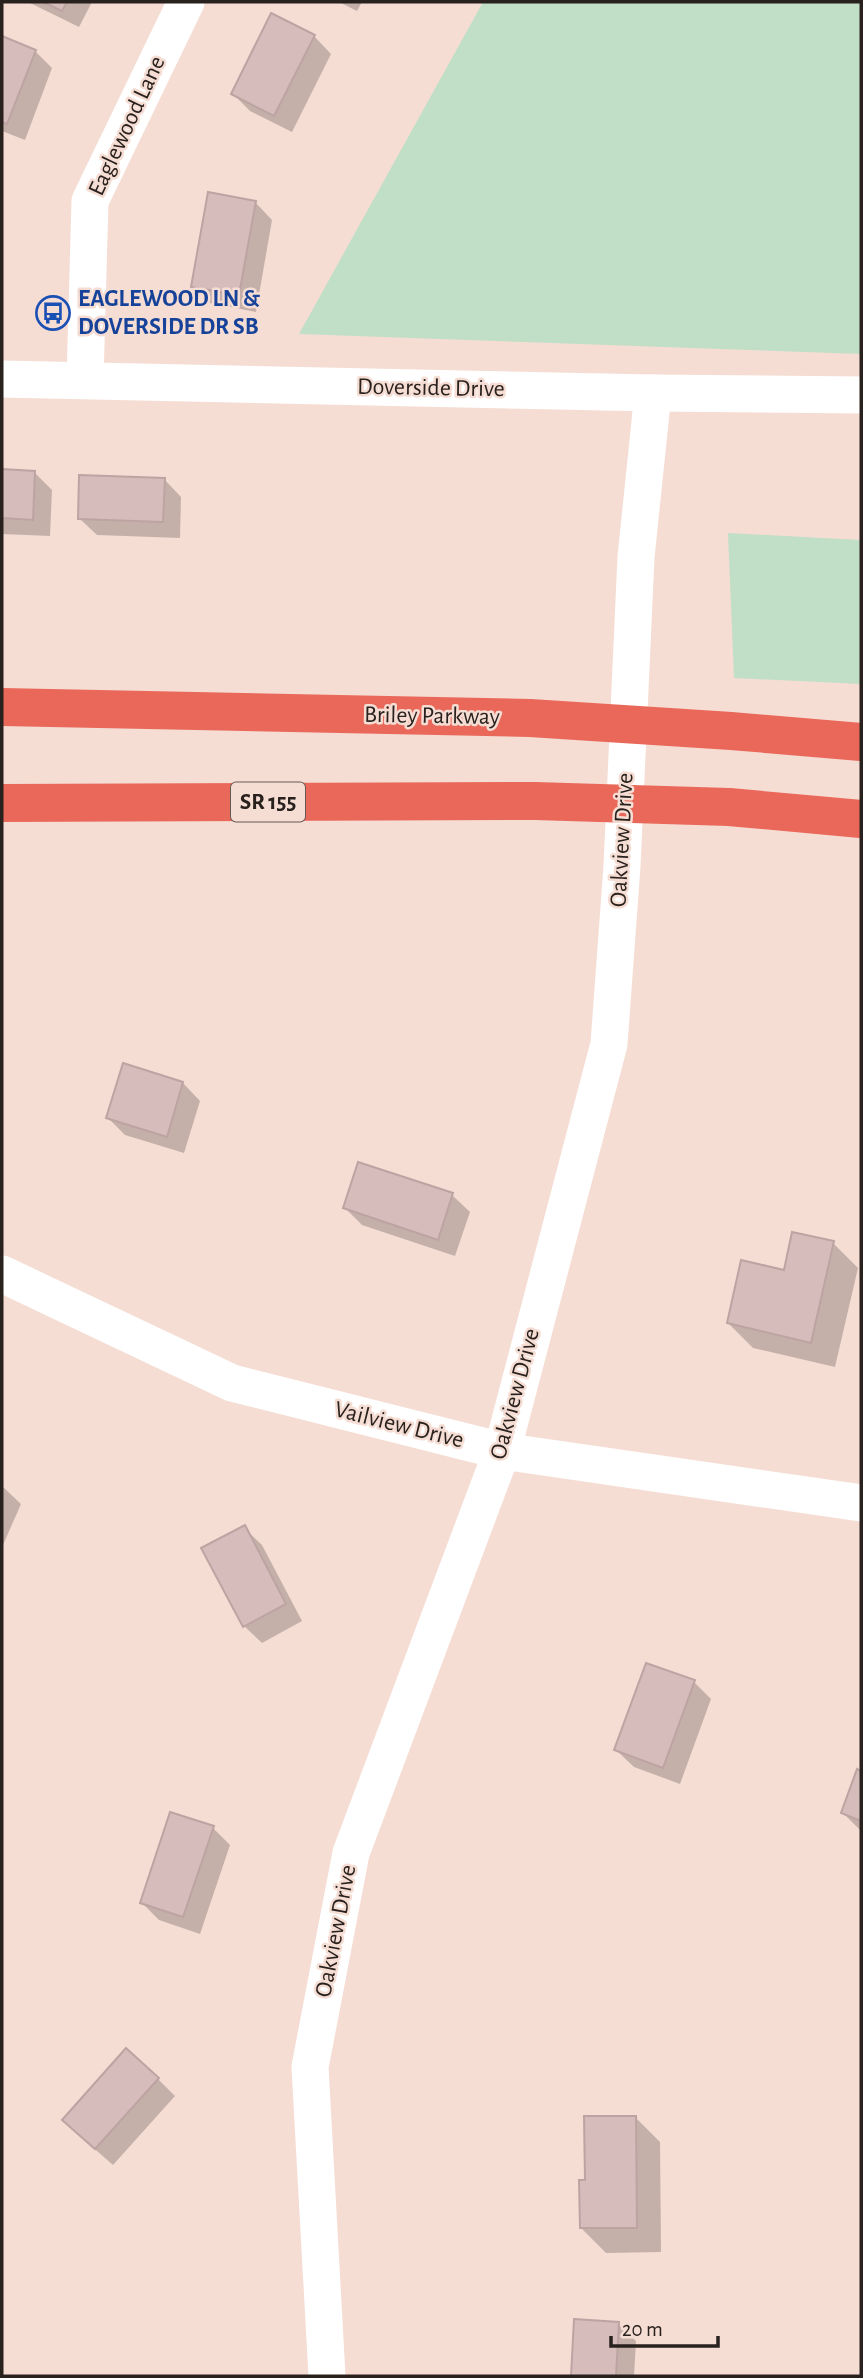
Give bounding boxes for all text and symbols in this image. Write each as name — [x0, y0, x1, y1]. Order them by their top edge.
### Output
street label: Eaglewood Lane — [84, 53, 170, 199]
place label: EAGLEWOOD LN & DOVERSIDE DR SB — [78, 287, 260, 339]
bus stop icon: EAGLEWOOD LN & DOVERSIDE DR SB — [34, 294, 72, 332]
street label: Doverside Drive — [357, 375, 505, 401]
street label: Briley Parkway — [364, 703, 500, 729]
street label: Oakview Drive — [607, 772, 637, 908]
road number: SR 155 — [231, 782, 305, 822]
street label: Oakview Drive — [486, 1326, 544, 1462]
street label: Vailview Drive — [332, 1397, 466, 1453]
street label: Oakview Drive — [311, 1863, 361, 1999]
scale bar — [611, 2304, 718, 2348]
text: 20 m — [622, 2319, 663, 2340]

